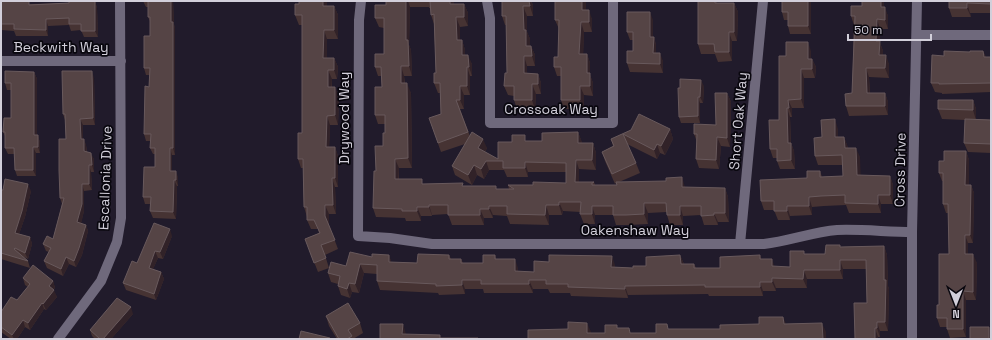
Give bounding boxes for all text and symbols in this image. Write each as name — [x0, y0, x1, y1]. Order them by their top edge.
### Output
scale bar — [848, 16, 931, 42]
text: 50 m — [854, 22, 882, 38]
street label: Beckwith Way — [13, 38, 109, 56]
street label: Short Oak Way — [725, 71, 751, 171]
street label: Drywood Way — [335, 72, 353, 164]
street label: Crossoak Way — [504, 100, 598, 118]
street label: Escallonia Drive — [94, 126, 116, 230]
street label: Cross Drive — [890, 133, 910, 207]
street label: Oakenshaw Way — [581, 221, 689, 239]
north arrow — [936, 284, 976, 324]
text: N — [952, 307, 960, 321]

